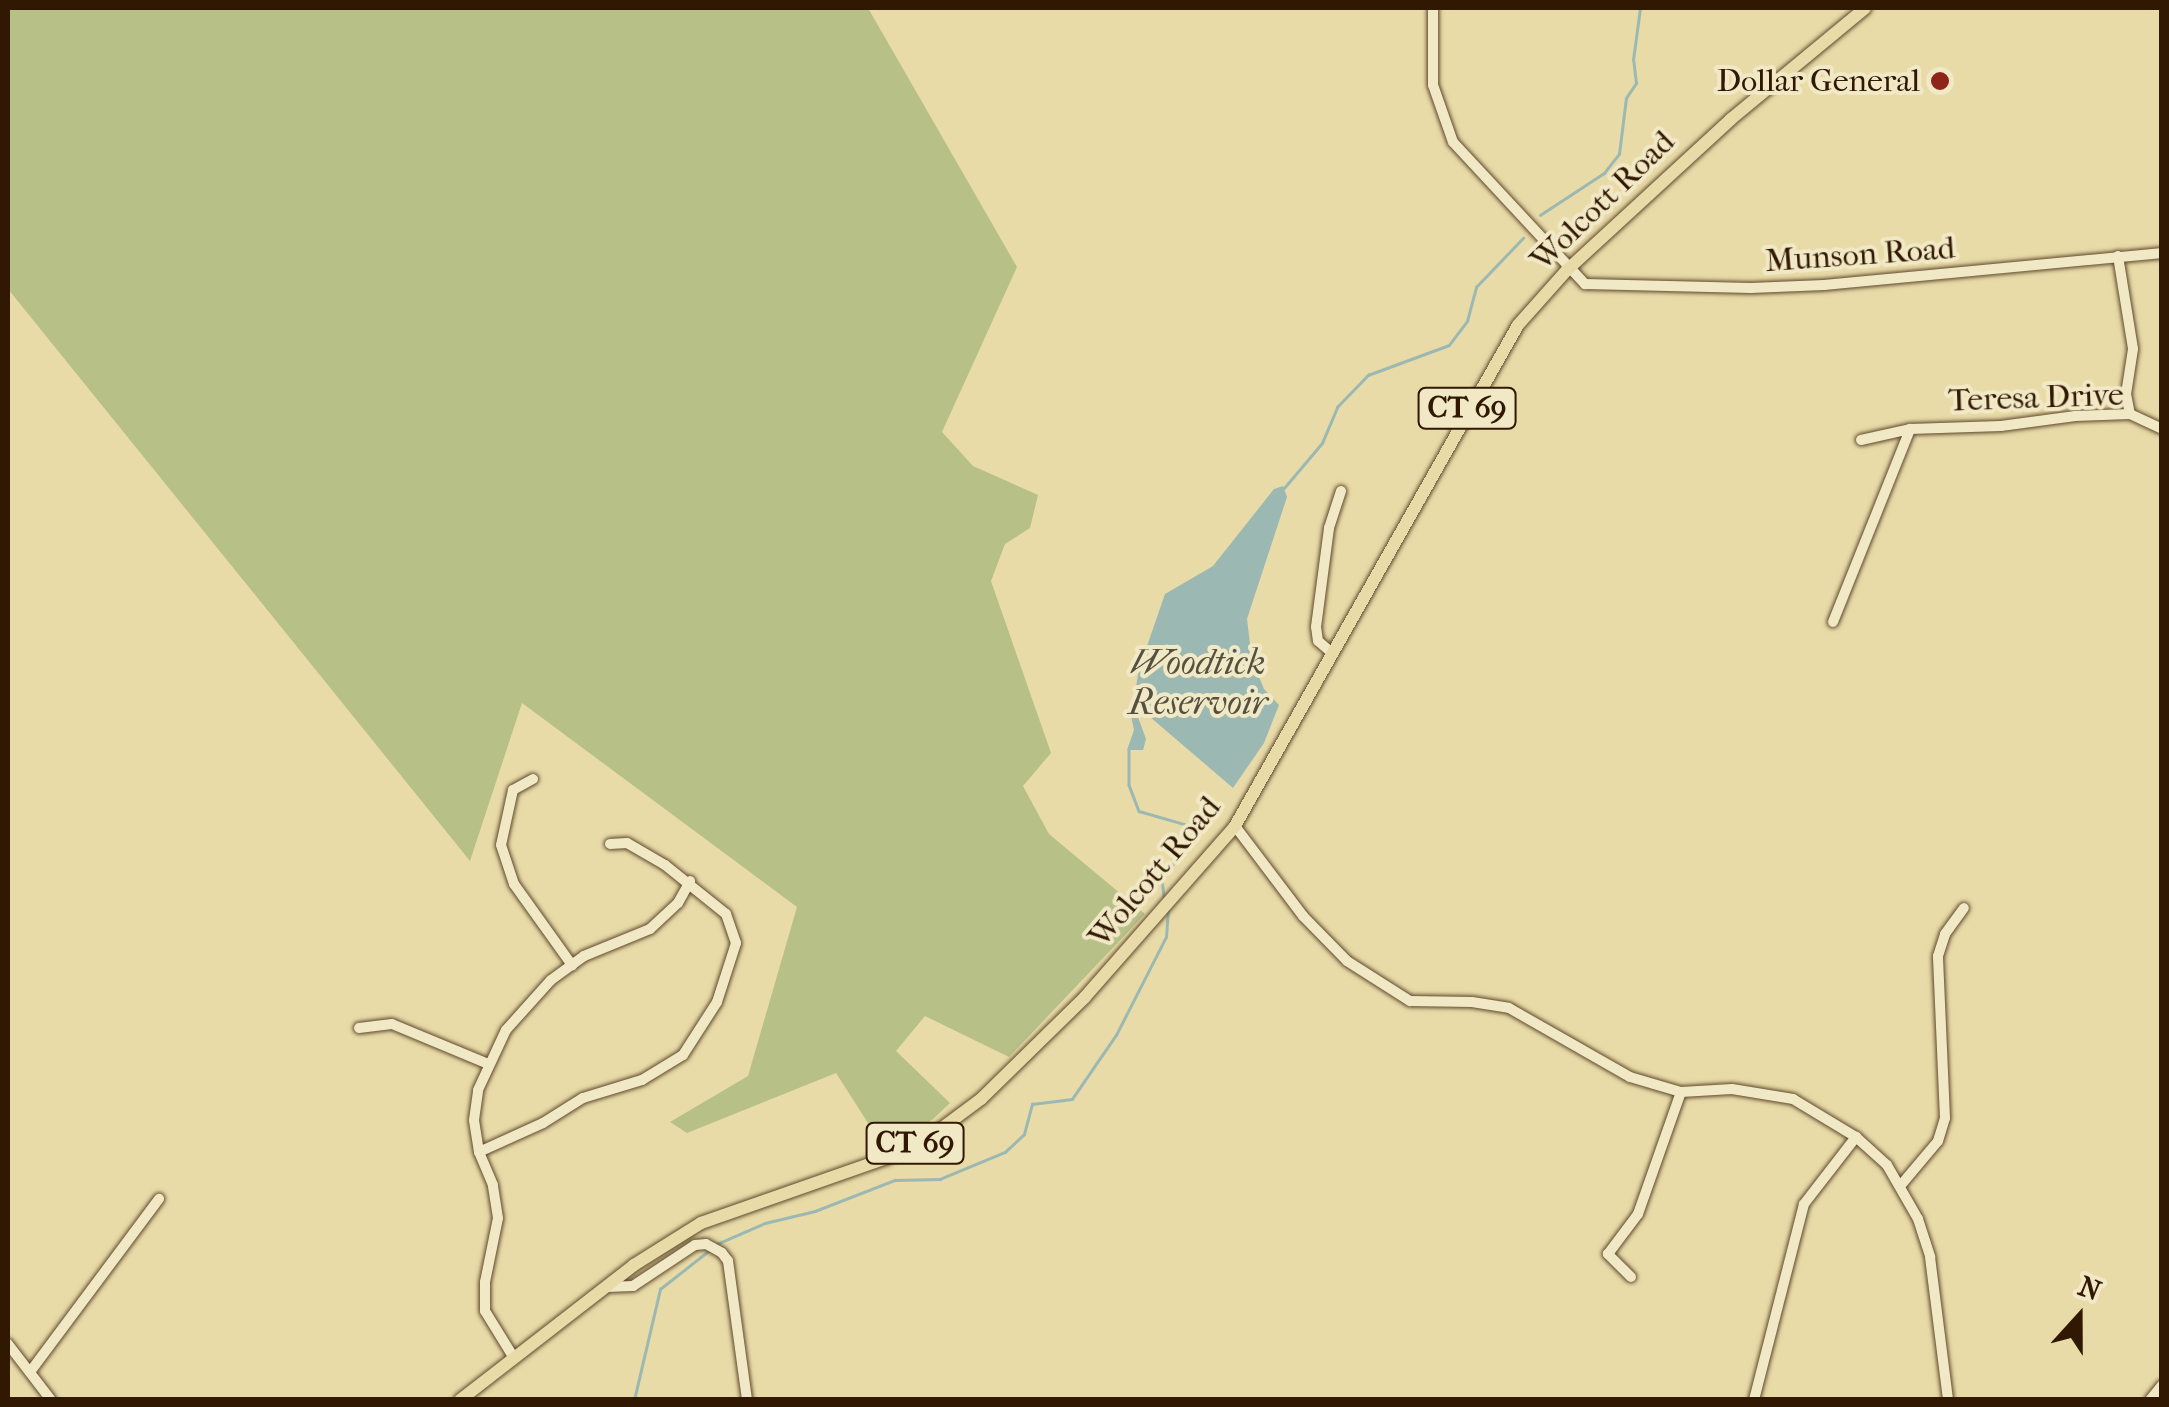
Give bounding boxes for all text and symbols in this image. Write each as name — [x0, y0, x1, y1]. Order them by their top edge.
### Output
place label: Dollar General — [1717, 62, 1920, 100]
marker: Dollar General — [1929, 70, 1951, 92]
street label: Wolcott Road — [1523, 123, 1683, 279]
street label: Munson Road — [1764, 229, 1956, 281]
street label: Teresa Drive — [1948, 376, 2124, 420]
road number: CT 69 — [1417, 383, 1517, 433]
water label: Woodtick Reservoir — [1128, 642, 1268, 724]
street label: Wolcott Road — [1081, 789, 1229, 955]
road number: CT 69 — [865, 1118, 965, 1168]
north arrow — [2029, 1267, 2129, 1367]
text: N — [2074, 1269, 2106, 1308]

